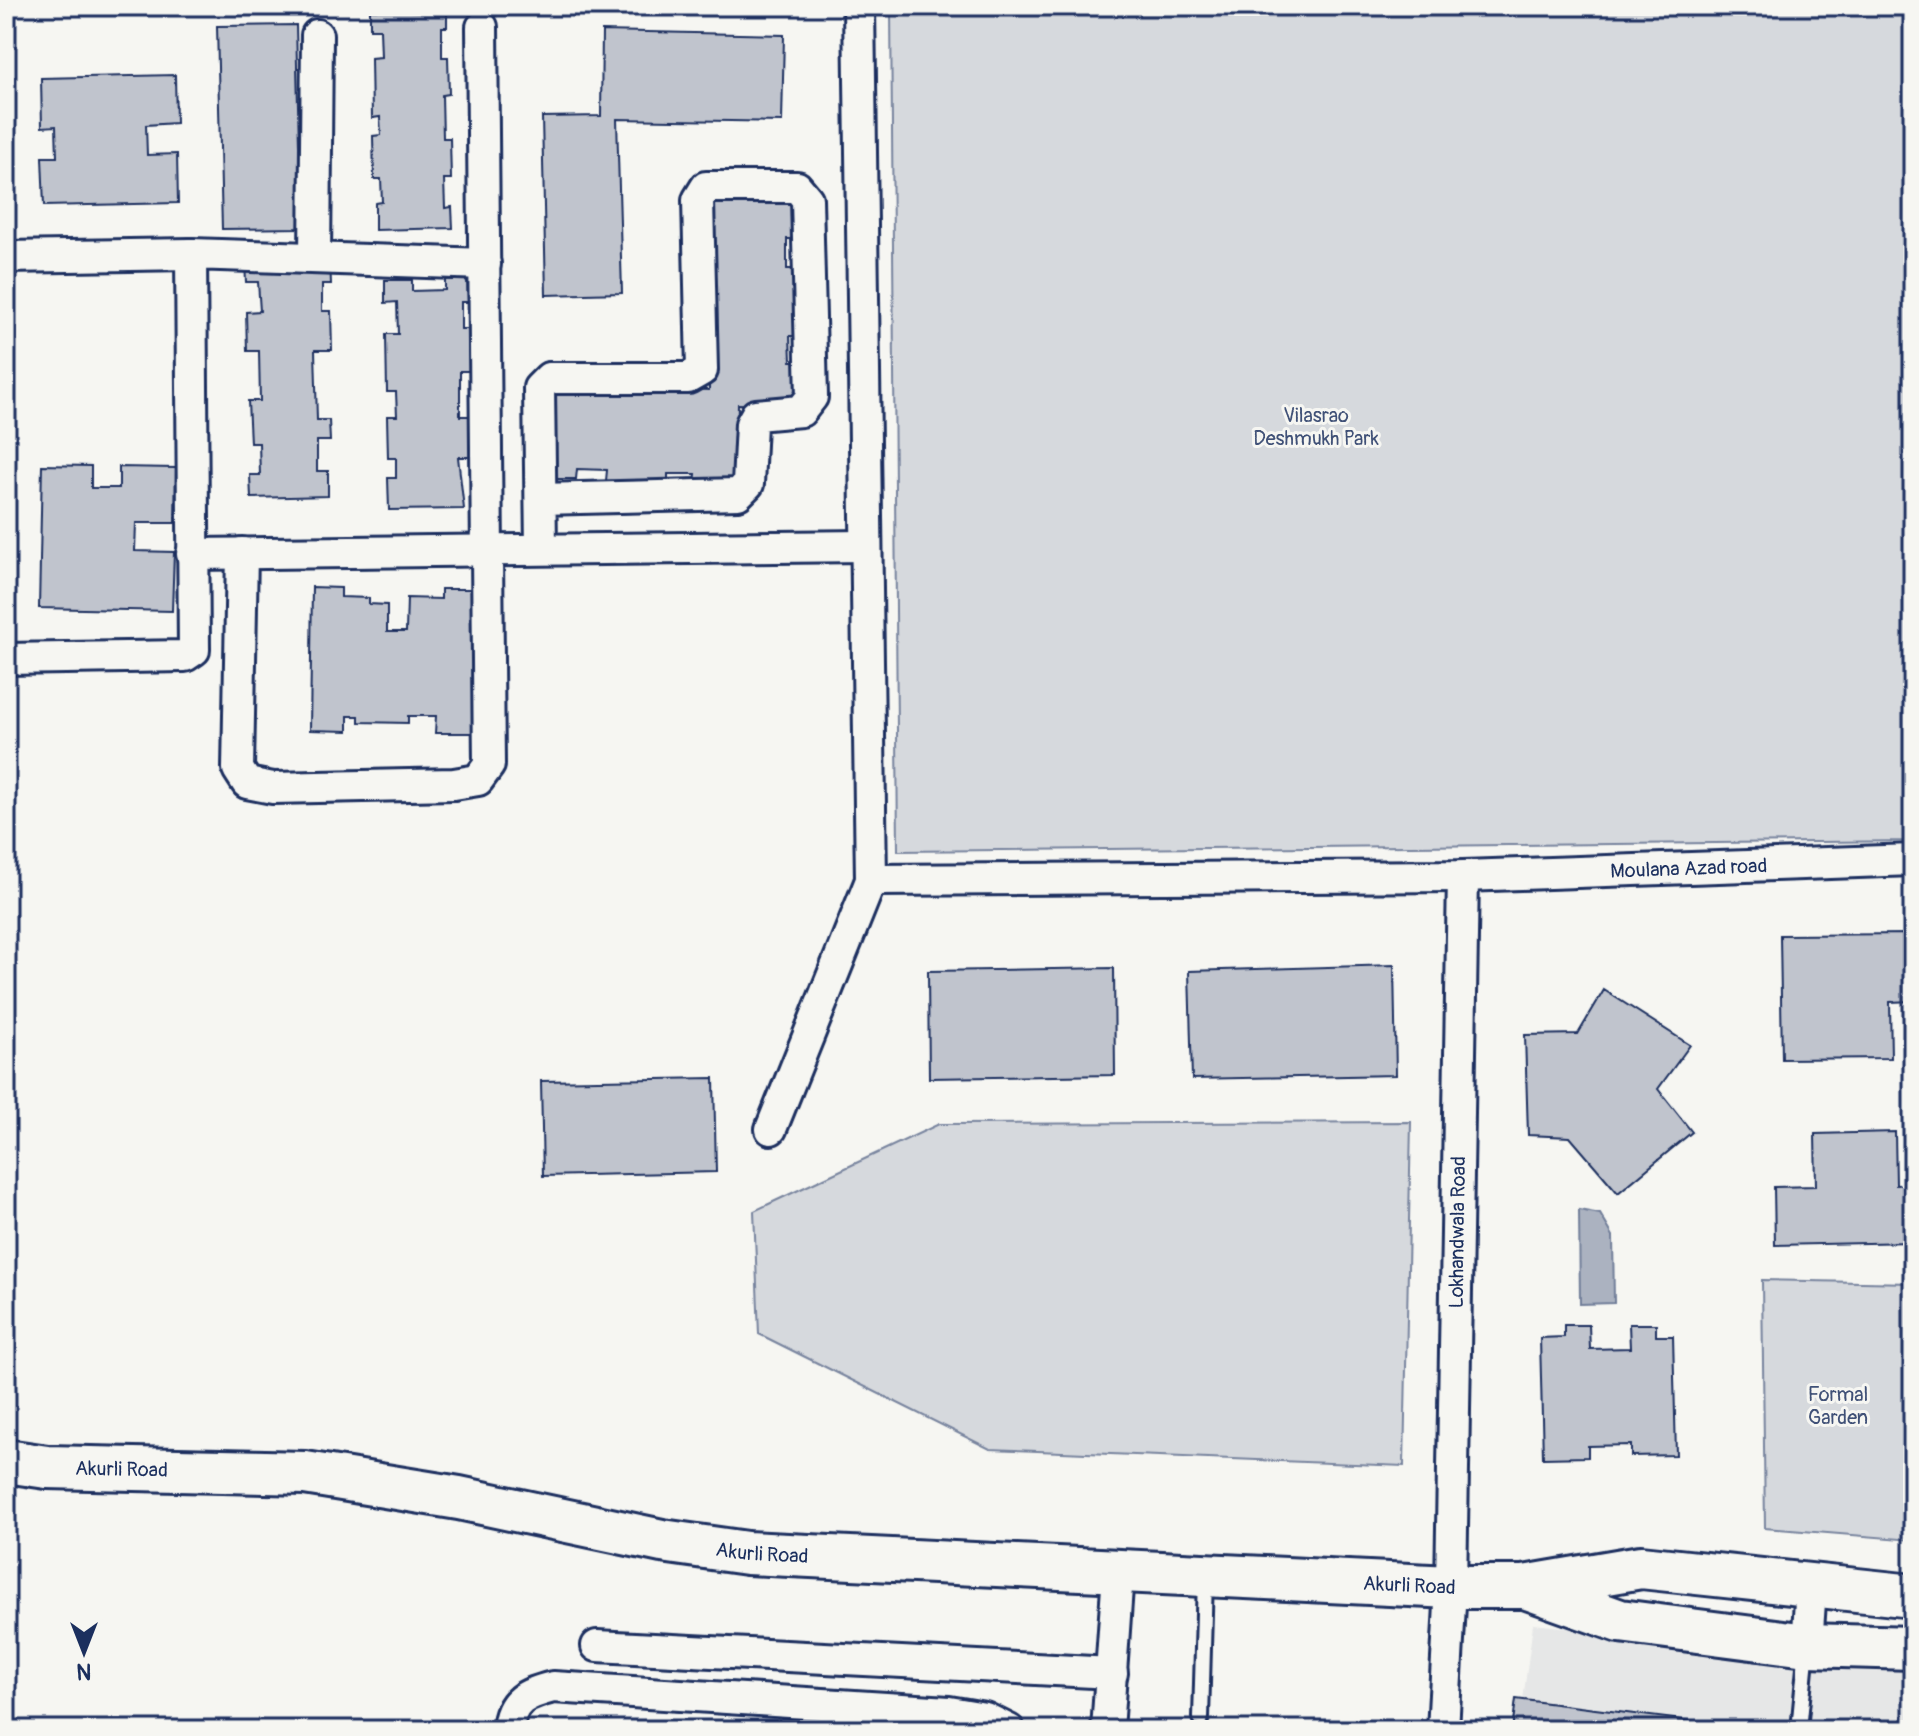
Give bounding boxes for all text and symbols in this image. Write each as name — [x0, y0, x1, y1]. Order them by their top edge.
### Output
park label: Vilasrao Deshmukh Park — [1253, 403, 1379, 451]
street label: Moulana Azad road — [1610, 853, 1768, 883]
street label: Lokhandwala Road — [1443, 1156, 1471, 1309]
park label: Formal Garden — [1808, 1382, 1868, 1430]
street label: Akurli Road — [75, 1455, 168, 1482]
street label: Akurli Road — [714, 1536, 809, 1568]
street label: Akurli Road — [1362, 1570, 1456, 1600]
north arrow — [44, 1612, 124, 1692]
text: N — [76, 1657, 91, 1685]

